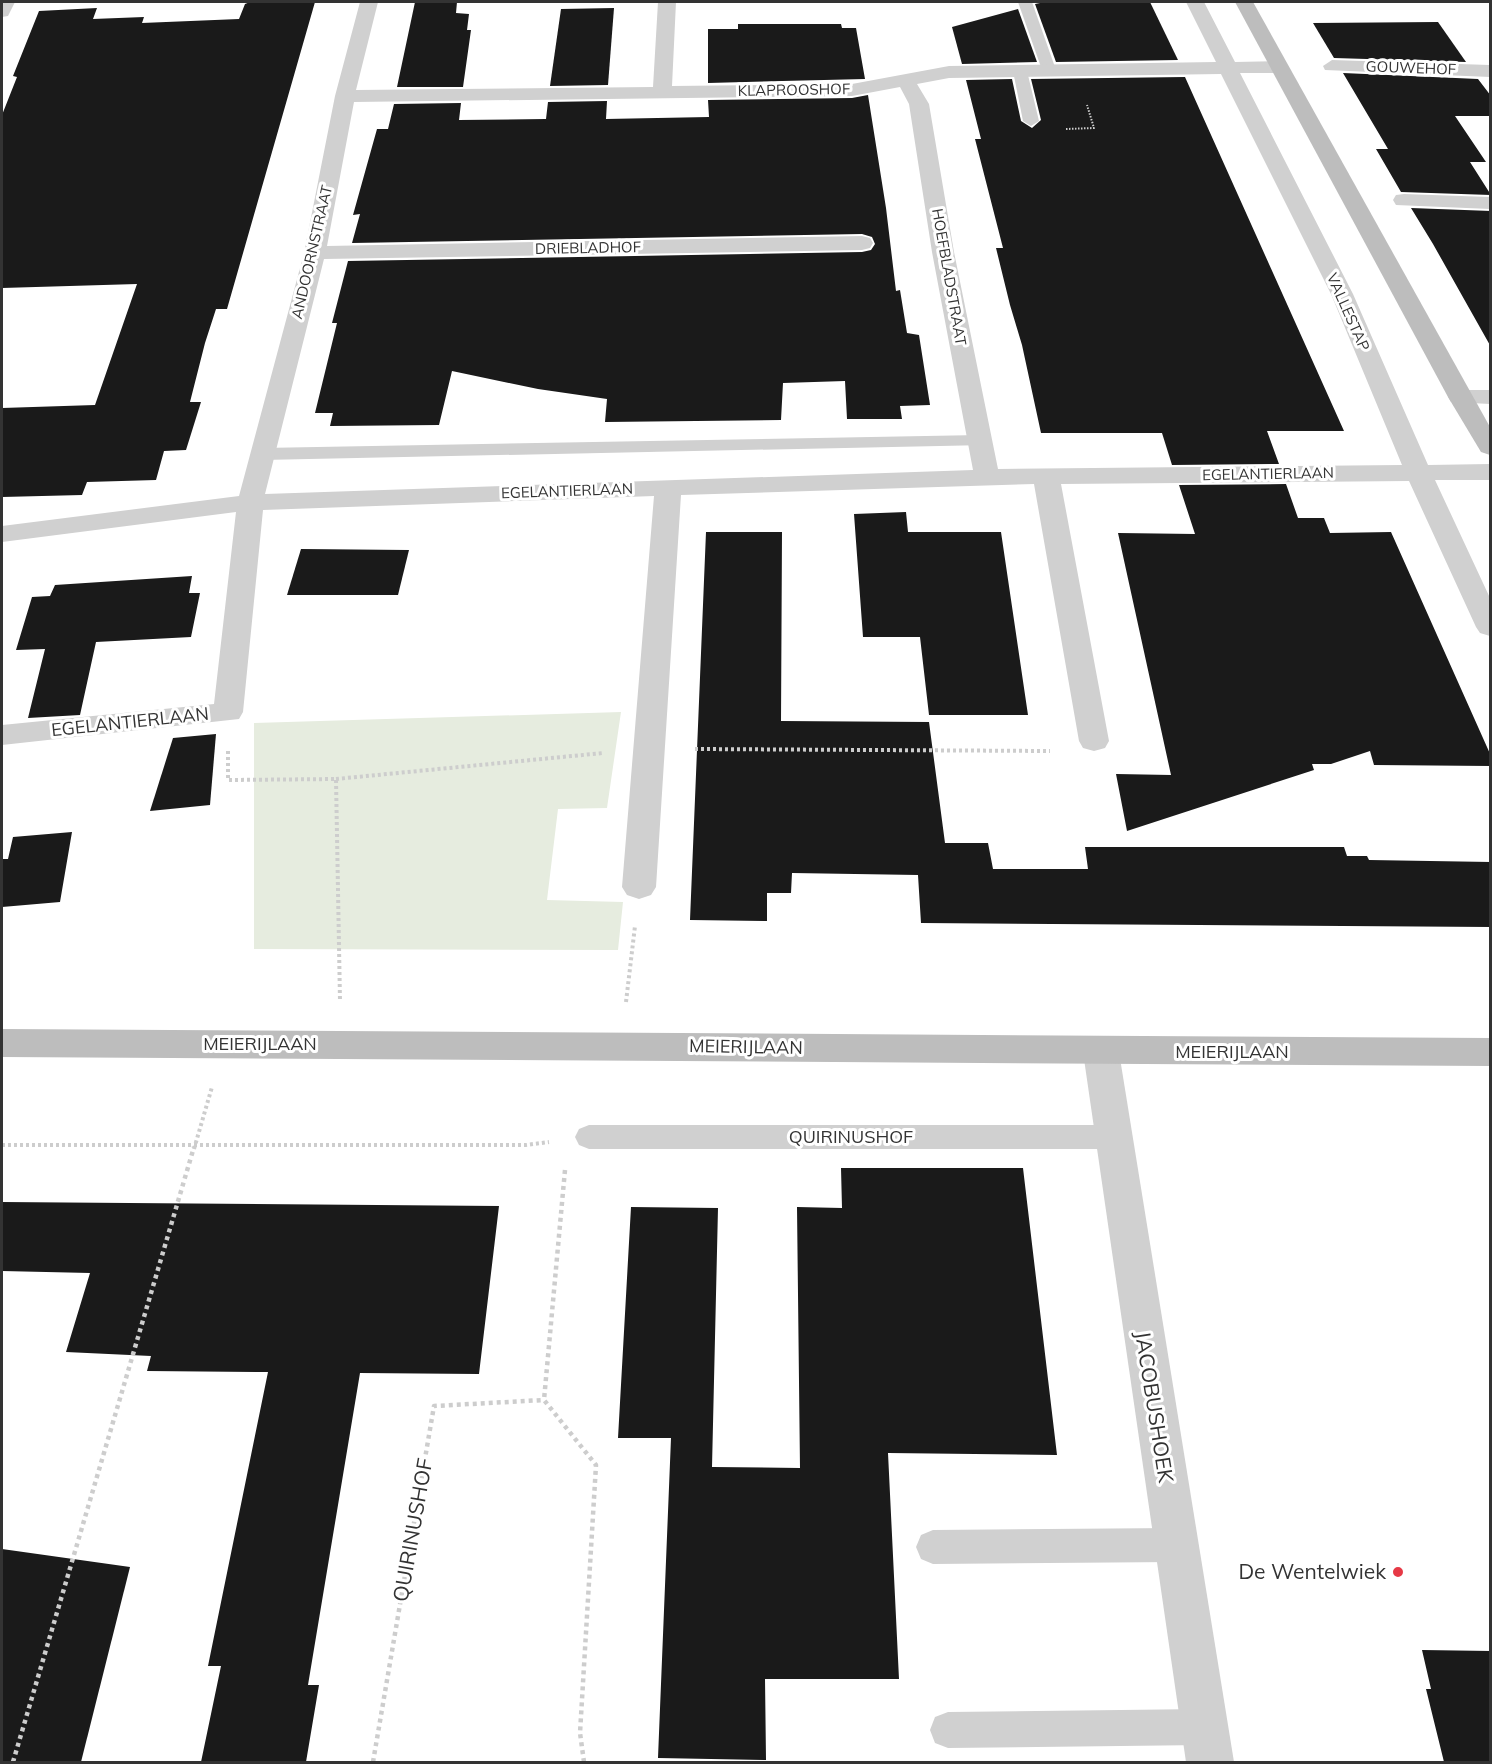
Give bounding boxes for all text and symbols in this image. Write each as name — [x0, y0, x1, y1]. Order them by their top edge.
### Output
street label: GOUWEHOF — [1365, 56, 1457, 79]
street label: KLAPROOSHOF — [738, 79, 850, 100]
street label: ANDOORNSTRAAT — [287, 183, 336, 321]
street label: HOEFBLADSTRAAT — [928, 207, 971, 347]
street label: DRIEBLADHOF — [535, 237, 641, 258]
street label: VALLESTAP — [1323, 270, 1374, 354]
street label: EGELANTIERLAAN — [1202, 463, 1334, 484]
street label: EGELANTIERLAAN — [501, 479, 633, 502]
street label: EGELANTIERLAAN — [50, 702, 210, 741]
street label: MEIERIJLAAN — [203, 1032, 317, 1055]
street label: MEIERIJLAAN — [689, 1034, 803, 1059]
street label: MEIERIJLAAN — [1175, 1040, 1289, 1063]
street label: QUIRINUSHOF — [789, 1125, 913, 1148]
street label: JACOBUSHOEK — [1130, 1329, 1180, 1485]
street label: QUIRINUSHOF — [387, 1456, 437, 1604]
place label: De Wentelwiek — [1238, 1558, 1386, 1584]
marker: De Wentelwiek — [1391, 1565, 1405, 1579]

